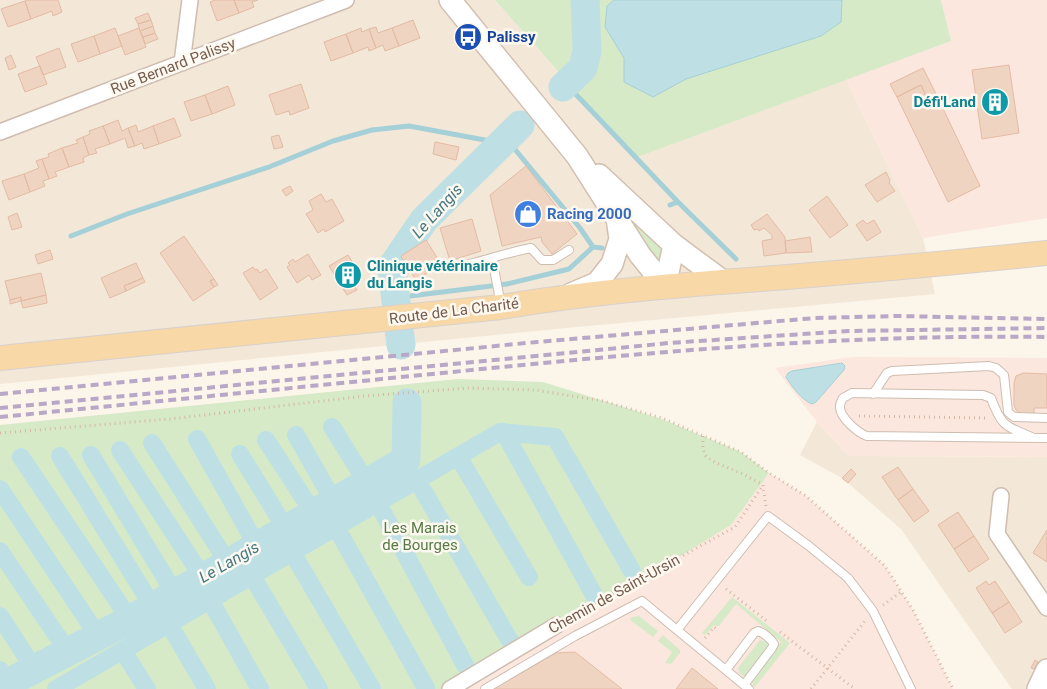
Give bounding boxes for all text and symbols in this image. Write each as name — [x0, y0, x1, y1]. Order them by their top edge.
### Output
bus stop icon: Palissy — [453, 22, 483, 52]
place label: Palissy — [487, 28, 536, 46]
street label: Rue Bernard Palissy — [108, 34, 238, 98]
building icon: Défi'Land — [980, 87, 1010, 117]
place label: Défi'Land — [914, 93, 976, 111]
water label: Le Langis — [408, 180, 466, 242]
shop icon: Racing 2000 — [513, 199, 543, 229]
place label: Racing 2000 — [547, 205, 632, 223]
place label: Clinique vétérinaire du Langis — [367, 257, 498, 292]
building icon: Clinique vétérinaire du Langis — [333, 260, 363, 290]
street label: Route de La Charité — [388, 294, 520, 328]
park label: Les Marais de Bourges — [382, 519, 458, 554]
water label: Le Langis — [196, 537, 262, 587]
street label: Chemin de Saint-Ursin — [545, 550, 683, 638]

